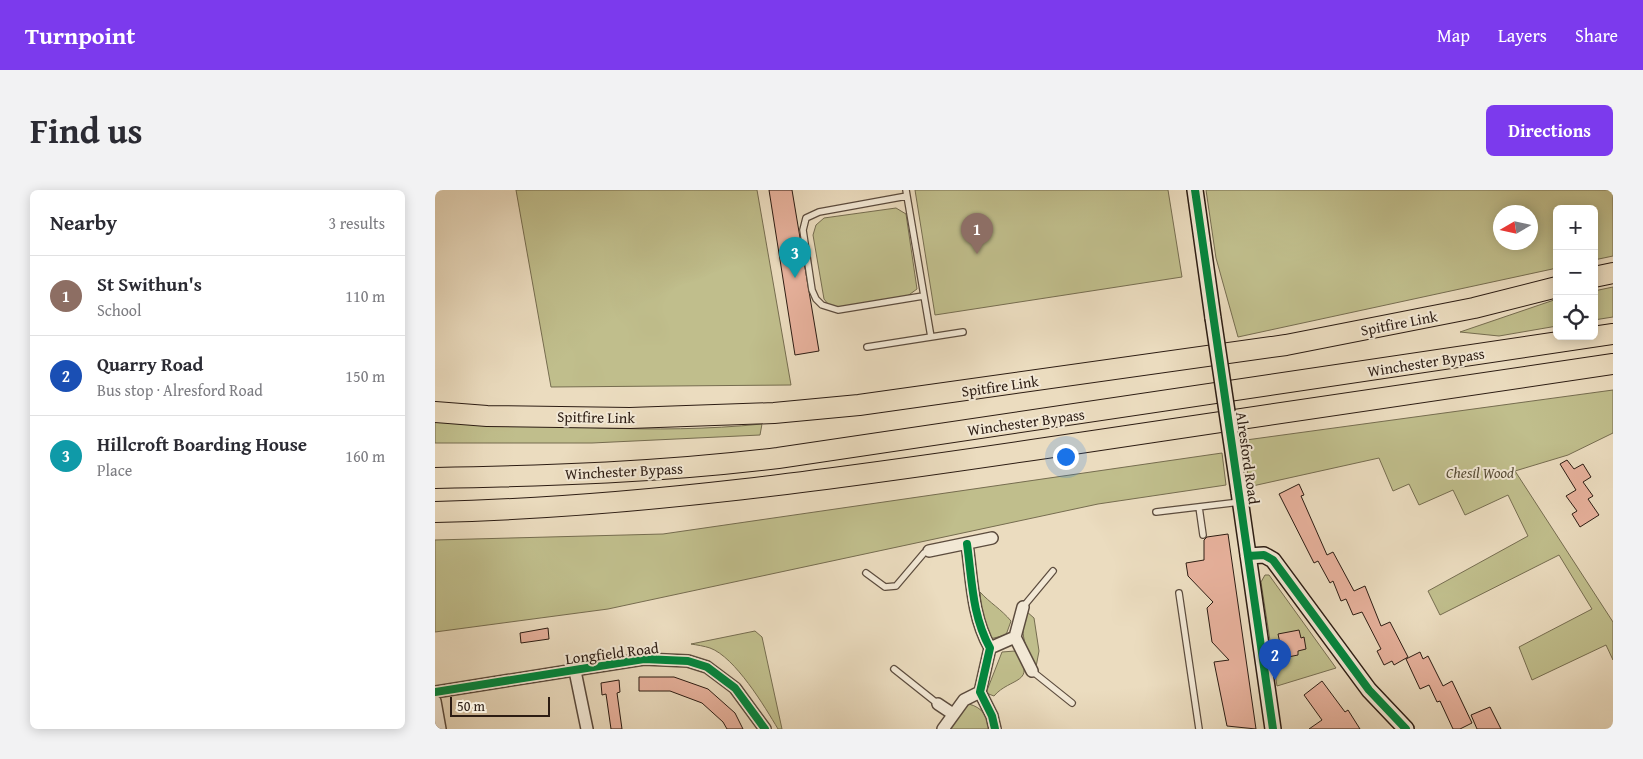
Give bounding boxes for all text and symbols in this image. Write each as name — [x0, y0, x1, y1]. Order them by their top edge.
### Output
text: Turnpoint — [25, 18, 135, 53]
text: Map — [1437, 22, 1470, 49]
text: Layers — [1498, 22, 1547, 49]
text: Share — [1575, 22, 1618, 49]
text: Find us — [30, 105, 143, 156]
button: Directions — [1486, 105, 1613, 156]
north arrow — [1493, 205, 1538, 250]
map controls — [1553, 205, 1598, 340]
button: + — [1553, 205, 1598, 250]
text: Nearby — [50, 207, 117, 238]
text: 3 results — [328, 211, 385, 235]
pin: 1 — [961, 213, 993, 254]
pin: 3 — [779, 237, 811, 278]
button: − — [1553, 250, 1598, 295]
text: St Swithun's — [97, 270, 202, 298]
text: 1 — [62, 284, 70, 308]
text: 110 m — [345, 284, 385, 308]
button: locate — [1553, 295, 1598, 340]
text: School — [97, 298, 141, 322]
street label: Spitfire Link — [1359, 305, 1440, 341]
street label: Winchester Bypass — [1366, 342, 1486, 382]
text: Quarry Road — [97, 350, 204, 378]
text: 2 — [62, 364, 70, 388]
text: 150 m — [345, 364, 385, 388]
street label: Spitfire Link — [960, 370, 1040, 402]
text: Bus stop · Alresford Road — [97, 378, 263, 402]
street label: Winchester Bypass — [966, 403, 1086, 441]
street label: Spitfire Link — [557, 406, 635, 428]
street label: Alresford Road — [1231, 410, 1265, 506]
text: Hillcroft Boarding House — [97, 430, 307, 458]
text: 3 — [62, 444, 70, 468]
text: 160 m — [345, 444, 385, 468]
your location — [1053, 444, 1079, 470]
street label: Winchester Bypass — [564, 457, 684, 485]
text: Place — [97, 458, 132, 482]
park label: Chesil Wood — [1446, 462, 1514, 483]
street label: Longfield Road — [564, 637, 660, 669]
pin: 2 — [1259, 639, 1291, 680]
scale bar — [450, 694, 550, 717]
text: 50 m — [457, 696, 485, 716]

